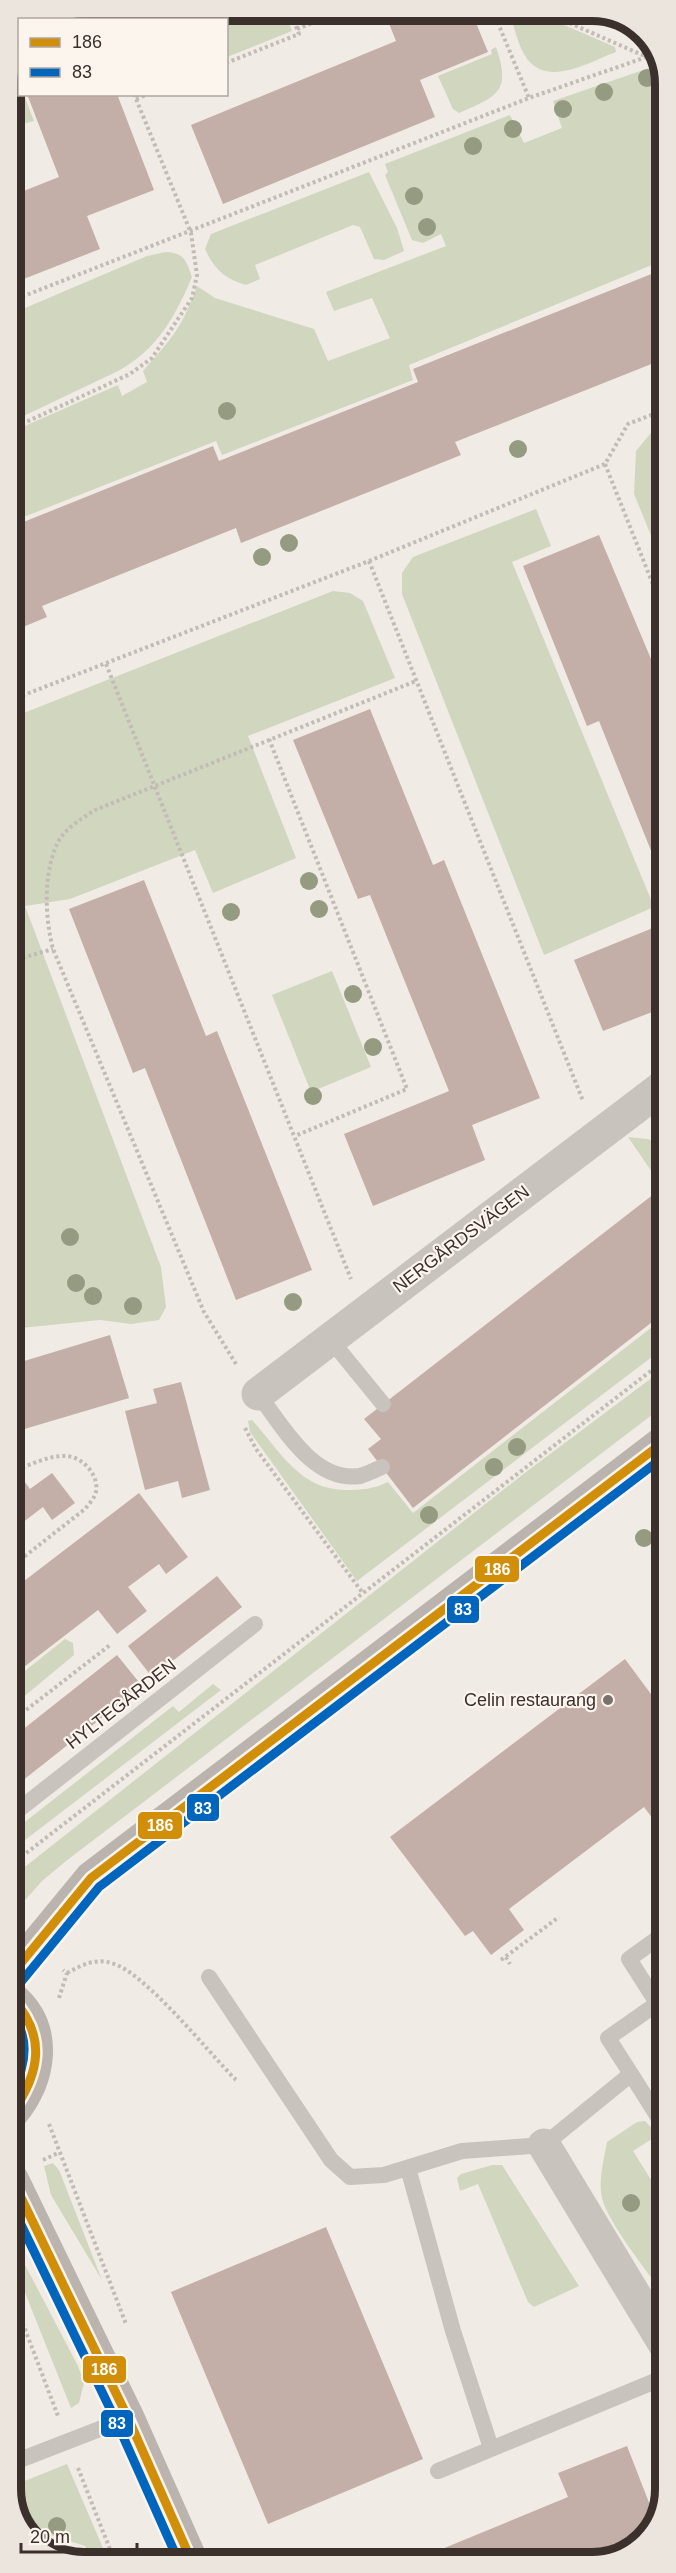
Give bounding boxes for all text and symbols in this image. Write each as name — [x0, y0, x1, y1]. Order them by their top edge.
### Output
legend — [18, 18, 228, 96]
text: 186 — [72, 32, 102, 52]
text: 83 — [72, 62, 92, 82]
street label: NERGÅRDSVÄGEN — [389, 1181, 533, 1297]
line badge: 186 — [474, 1555, 520, 1583]
text: 186 — [484, 1561, 510, 1578]
line badge: 83 — [446, 1595, 480, 1624]
text: 83 — [454, 1601, 472, 1618]
street label: HYLTEGÅRDEN — [62, 1655, 180, 1753]
place label: Celin restaurang — [464, 1690, 596, 1710]
marker: Celin restaurang — [601, 1693, 615, 1707]
line badge: 83 — [186, 1793, 220, 1822]
text: 83 — [194, 1800, 212, 1817]
line badge: 186 — [137, 1811, 183, 1840]
text: 186 — [147, 1817, 173, 1834]
line badge: 186 — [82, 2355, 127, 2384]
text: 186 — [91, 2361, 117, 2378]
line badge: 83 — [100, 2409, 134, 2438]
text: 83 — [108, 2415, 126, 2432]
scale bar — [21, 2516, 136, 2554]
text: 20 m — [30, 2527, 70, 2547]

